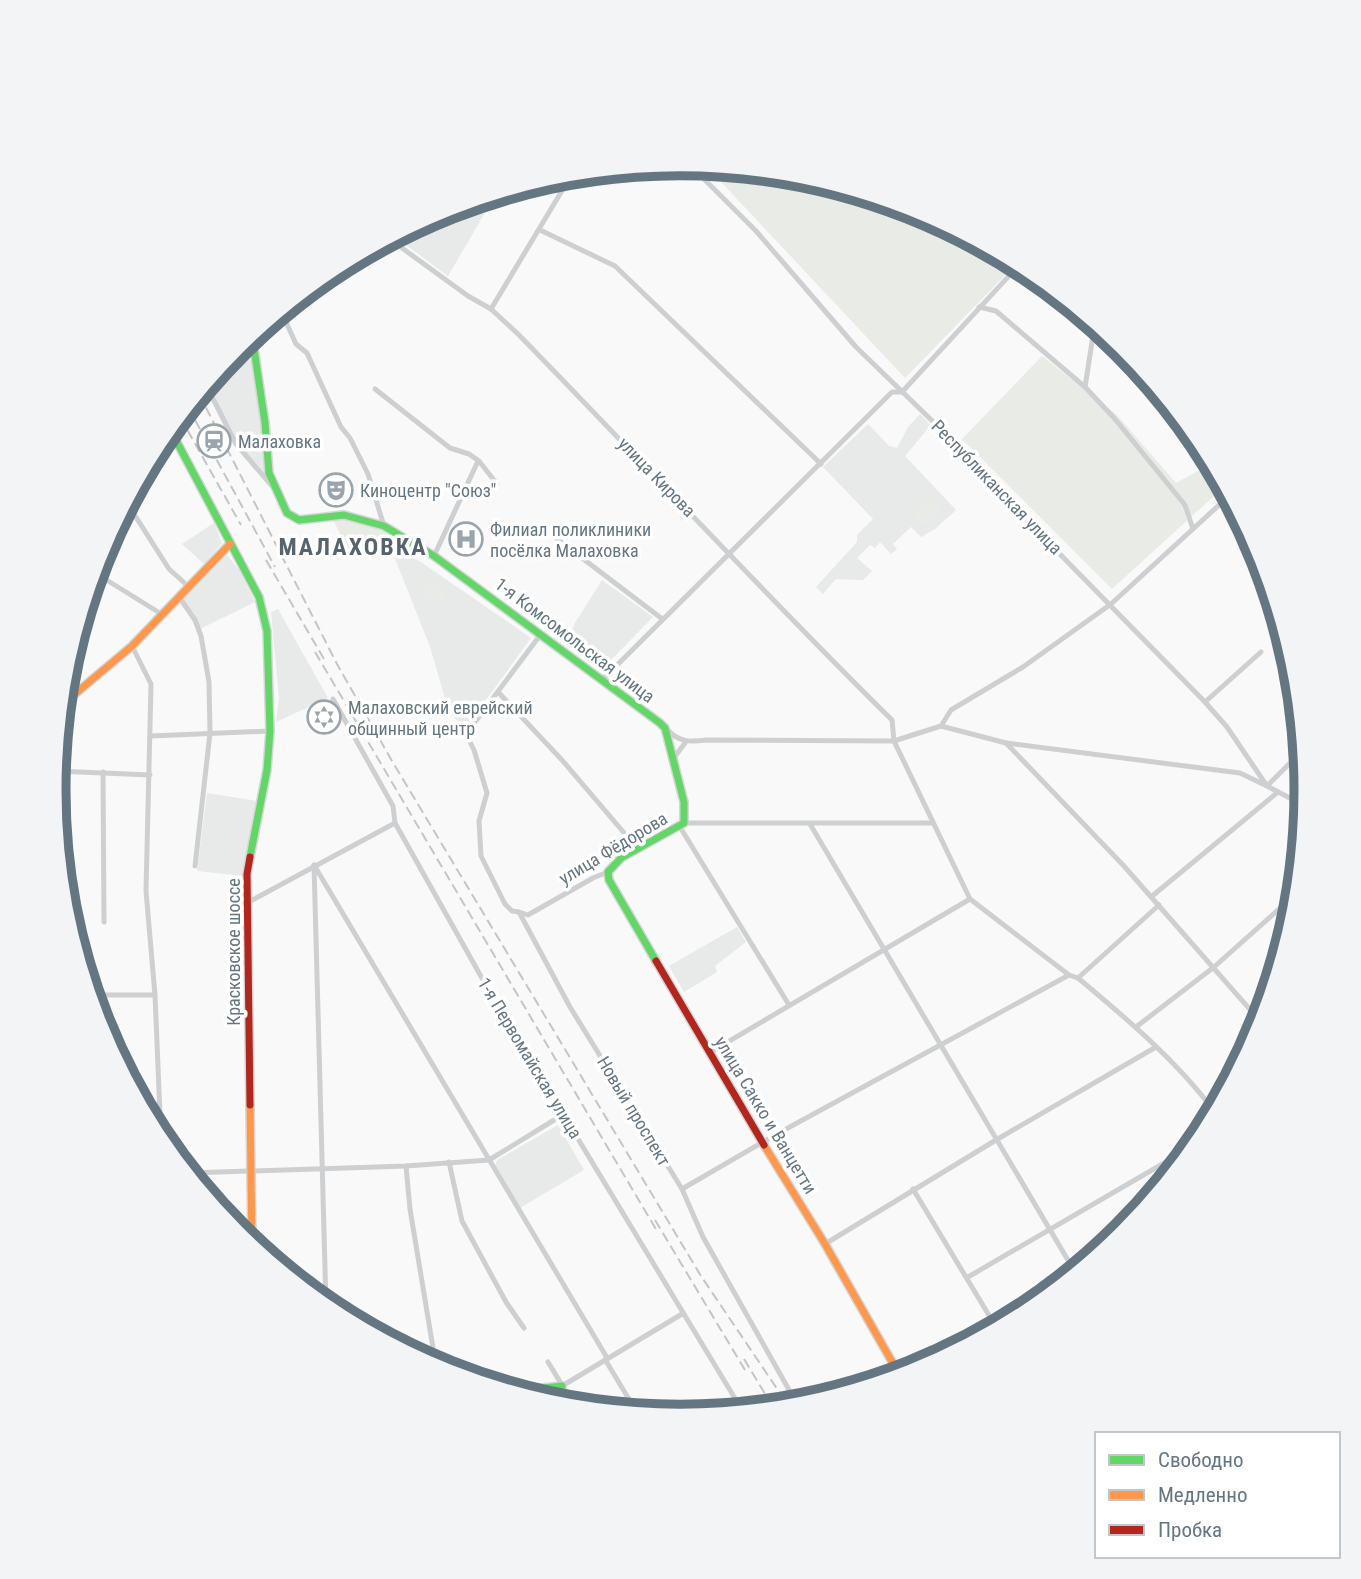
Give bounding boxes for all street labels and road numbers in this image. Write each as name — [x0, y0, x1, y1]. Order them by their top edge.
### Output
street label: Республиканская улица — [927, 415, 1067, 559]
street label: улица Кирова — [614, 433, 700, 521]
street label: 1-я Комсомольская улица — [491, 573, 659, 707]
street label: улица Фёдорова — [555, 807, 671, 889]
street label: Красковское шоссе — [223, 878, 244, 1026]
street label: 1-я Первомайская улица — [474, 974, 586, 1142]
street label: улица Сакко и Ванцетти — [711, 1032, 821, 1198]
street label: Новый проспект — [593, 1052, 675, 1170]

